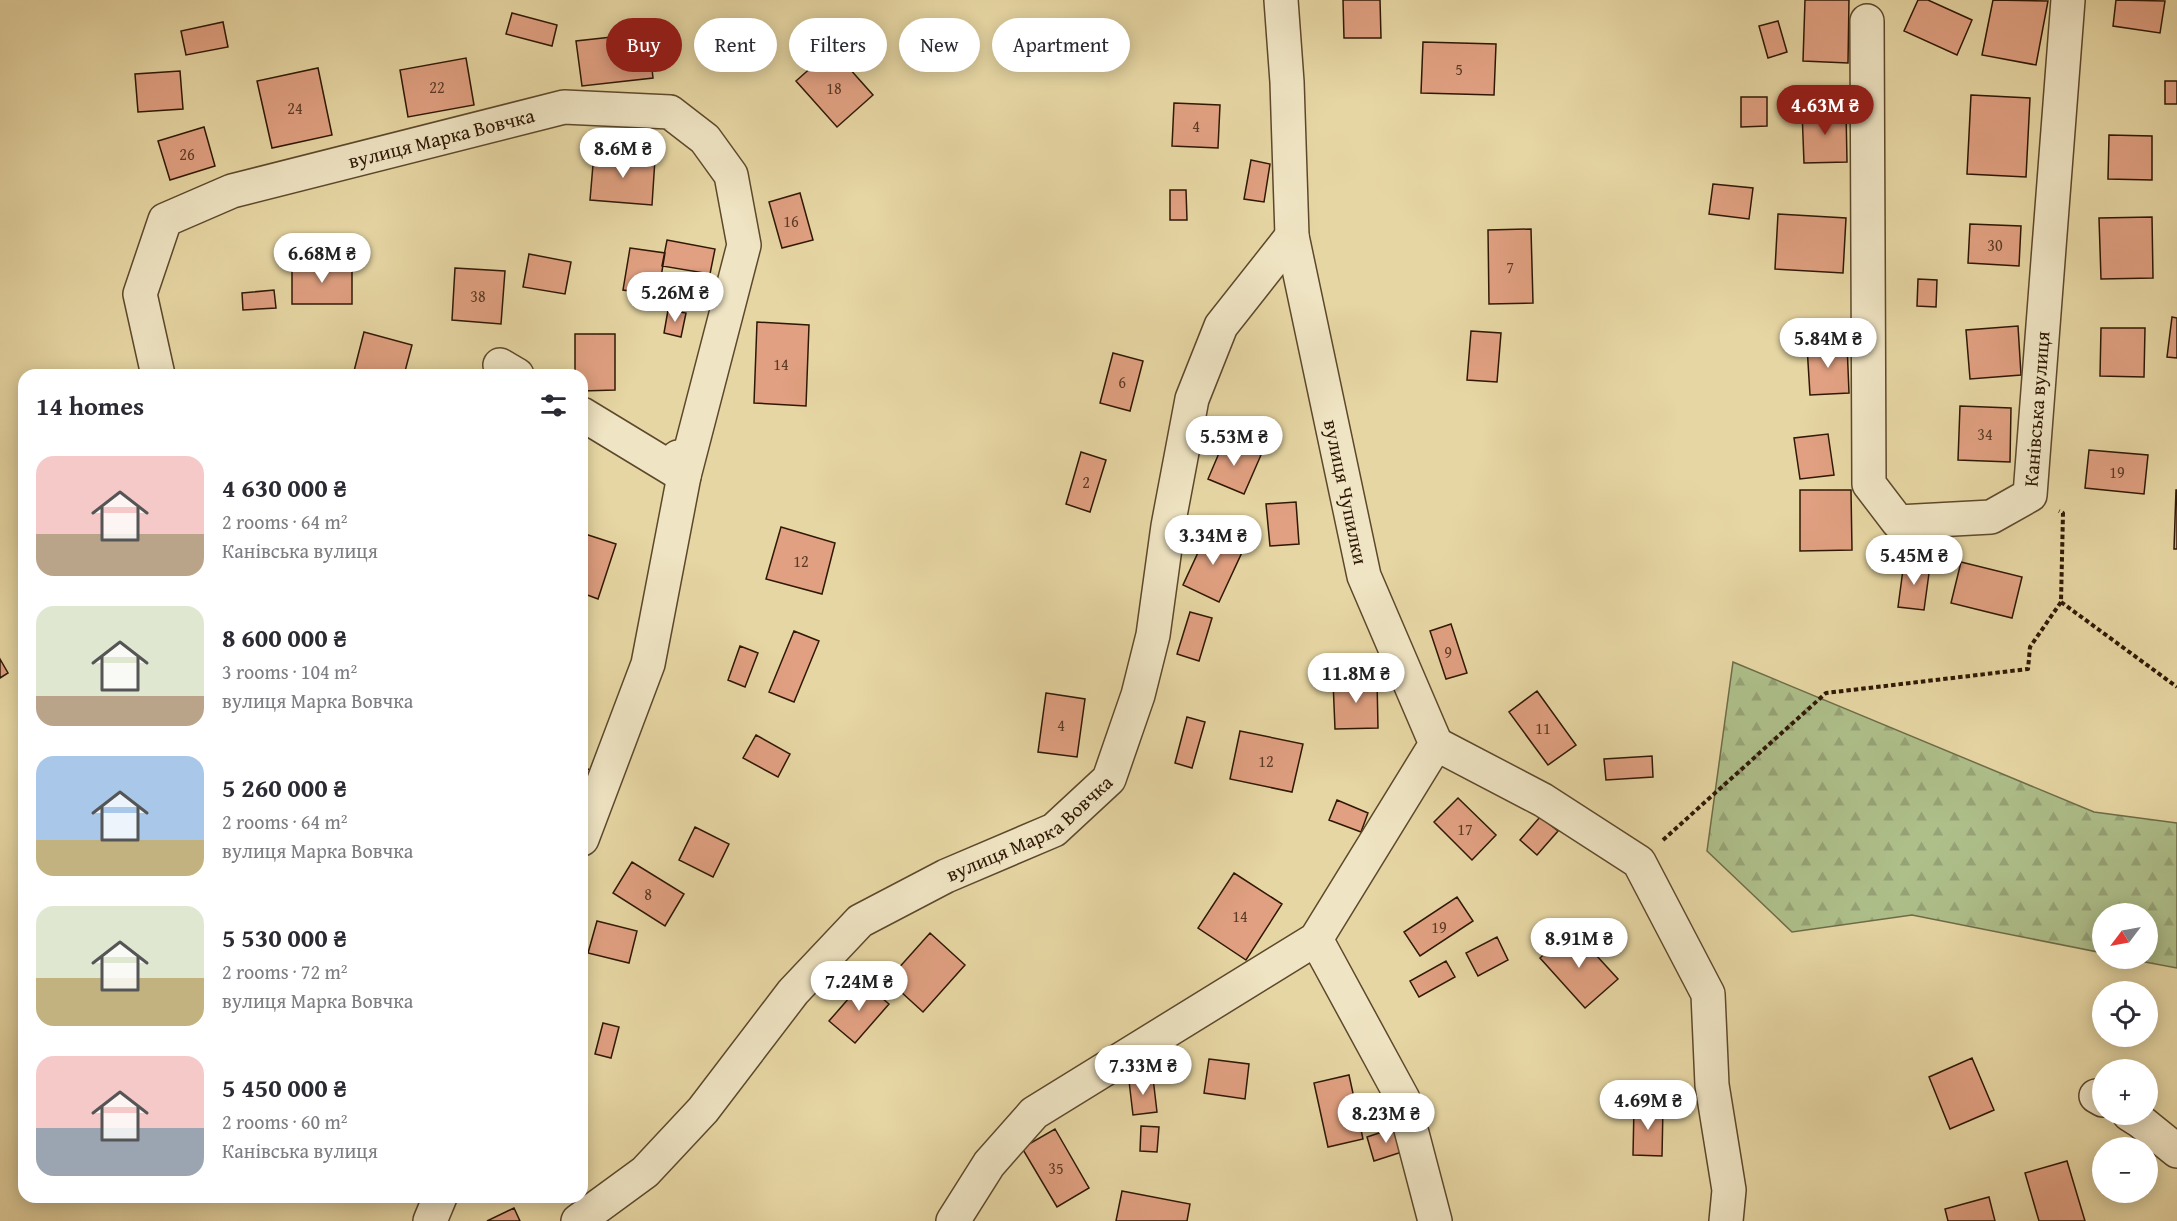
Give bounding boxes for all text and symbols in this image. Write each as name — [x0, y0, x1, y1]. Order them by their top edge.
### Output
chip: Buy — [606, 18, 682, 72]
chip: Rent — [694, 18, 777, 72]
chip: Filters — [789, 18, 887, 72]
chip: New — [899, 18, 980, 72]
chip: Apartment — [992, 18, 1130, 72]
house number: 5 — [1455, 57, 1463, 81]
house number: 22 — [429, 75, 445, 99]
house number: 18 — [826, 76, 842, 100]
pin: 4.63M ₴ — [1770, 85, 1880, 136]
text: 4.63M ₴ — [1791, 90, 1859, 119]
house number: 24 — [287, 96, 303, 120]
street label: вулиця Марка Вовчка — [345, 100, 538, 175]
house number: 4 — [1192, 114, 1200, 138]
pin: 8.6M ₴ — [574, 128, 672, 179]
text: 8.6M ₴ — [594, 133, 652, 162]
house number: 26 — [179, 142, 195, 166]
house number: 16 — [783, 209, 799, 233]
pin: 6.68M ₴ — [267, 233, 377, 284]
house number: 30 — [1987, 233, 2003, 257]
text: 6.68M ₴ — [288, 238, 356, 267]
house number: 7 — [1506, 255, 1514, 279]
pin: 5.26M ₴ — [620, 272, 730, 323]
text: 5.26M ₴ — [641, 277, 709, 306]
house number: 38 — [470, 284, 486, 308]
pin: 5.84M ₴ — [1773, 318, 1883, 369]
text: 5.84M ₴ — [1794, 323, 1862, 352]
street label: Канівська вулиця — [2016, 330, 2057, 488]
house number: 14 — [773, 352, 789, 376]
house number: 6 — [1118, 370, 1126, 394]
text: 14 homes — [36, 386, 144, 425]
icon: filters — [537, 389, 570, 422]
pin: 5.53M ₴ — [1179, 416, 1289, 467]
street label: вулиця Чупилки — [1317, 417, 1376, 567]
text: 5.53M ₴ — [1200, 421, 1268, 450]
house number: 34 — [1977, 422, 1993, 446]
house number: 19 — [2109, 460, 2125, 484]
text: 4 630 000 ₴ — [222, 468, 347, 507]
house number: 2 — [1082, 470, 1090, 494]
icon: home — [84, 480, 156, 552]
text: 2 rooms · 64 m² — [222, 507, 348, 536]
pin: 3.34M ₴ — [1158, 515, 1268, 566]
text: 3.34M ₴ — [1179, 520, 1247, 549]
pin: 5.45M ₴ — [1859, 535, 1969, 586]
text: Канівська вулиця — [222, 536, 378, 565]
text: 5.45M ₴ — [1880, 540, 1948, 569]
house number: 12 — [793, 549, 809, 573]
text: 8 600 000 ₴ — [222, 618, 347, 657]
icon: home — [84, 630, 156, 702]
house number: 9 — [1444, 640, 1452, 664]
pin: 11.8M ₴ — [1301, 653, 1411, 704]
text: 3 rooms · 104 m² — [222, 657, 357, 686]
text: 11.8M ₴ — [1322, 658, 1390, 687]
text: вулиця Марка Вовчка — [222, 686, 413, 715]
house number: 4 — [1057, 713, 1065, 737]
house number: 11 — [1535, 716, 1551, 740]
house number: 12 — [1258, 749, 1274, 773]
text: 5 260 000 ₴ — [222, 768, 347, 807]
street label: вулиця Марка Вовчка — [941, 768, 1119, 888]
icon: home — [84, 780, 156, 852]
text: 2 rooms · 64 m² — [222, 807, 348, 836]
house number: 17 — [1457, 817, 1473, 841]
text: вулиця Марка Вовчка — [222, 836, 413, 865]
house number: 8 — [644, 882, 652, 906]
north arrow — [2092, 903, 2158, 969]
map controls — [2092, 903, 2158, 1203]
house number: 14 — [1232, 904, 1248, 928]
house number: 19 — [1431, 915, 1447, 939]
text: 5 530 000 ₴ — [222, 918, 347, 957]
pin: 8.91M ₴ — [1524, 918, 1634, 969]
text: 8.91M ₴ — [1545, 923, 1613, 952]
icon: home — [84, 930, 156, 1002]
text: 2 rooms · 72 m² — [222, 957, 348, 986]
pin: 7.24M ₴ — [804, 961, 914, 1012]
text: 7.24M ₴ — [825, 966, 893, 995]
button: locate — [2092, 981, 2158, 1047]
text: вулиця Марка Вовчка — [222, 986, 413, 1015]
pin: 7.33M ₴ — [1088, 1045, 1198, 1096]
text: 7.33M ₴ — [1109, 1050, 1177, 1079]
button: + — [2092, 1059, 2158, 1125]
text: 5 450 000 ₴ — [222, 1068, 347, 1107]
icon: home — [84, 1080, 156, 1152]
pin: 4.69M ₴ — [1593, 1080, 1703, 1131]
text: 4.69M ₴ — [1614, 1085, 1682, 1114]
pin: 8.23M ₴ — [1331, 1093, 1441, 1144]
text: 8.23M ₴ — [1352, 1098, 1420, 1127]
text: 2 rooms · 60 m² — [222, 1107, 348, 1136]
text: Канівська вулиця — [222, 1136, 378, 1165]
button: − — [2092, 1137, 2158, 1203]
house number: 35 — [1048, 1156, 1064, 1180]

